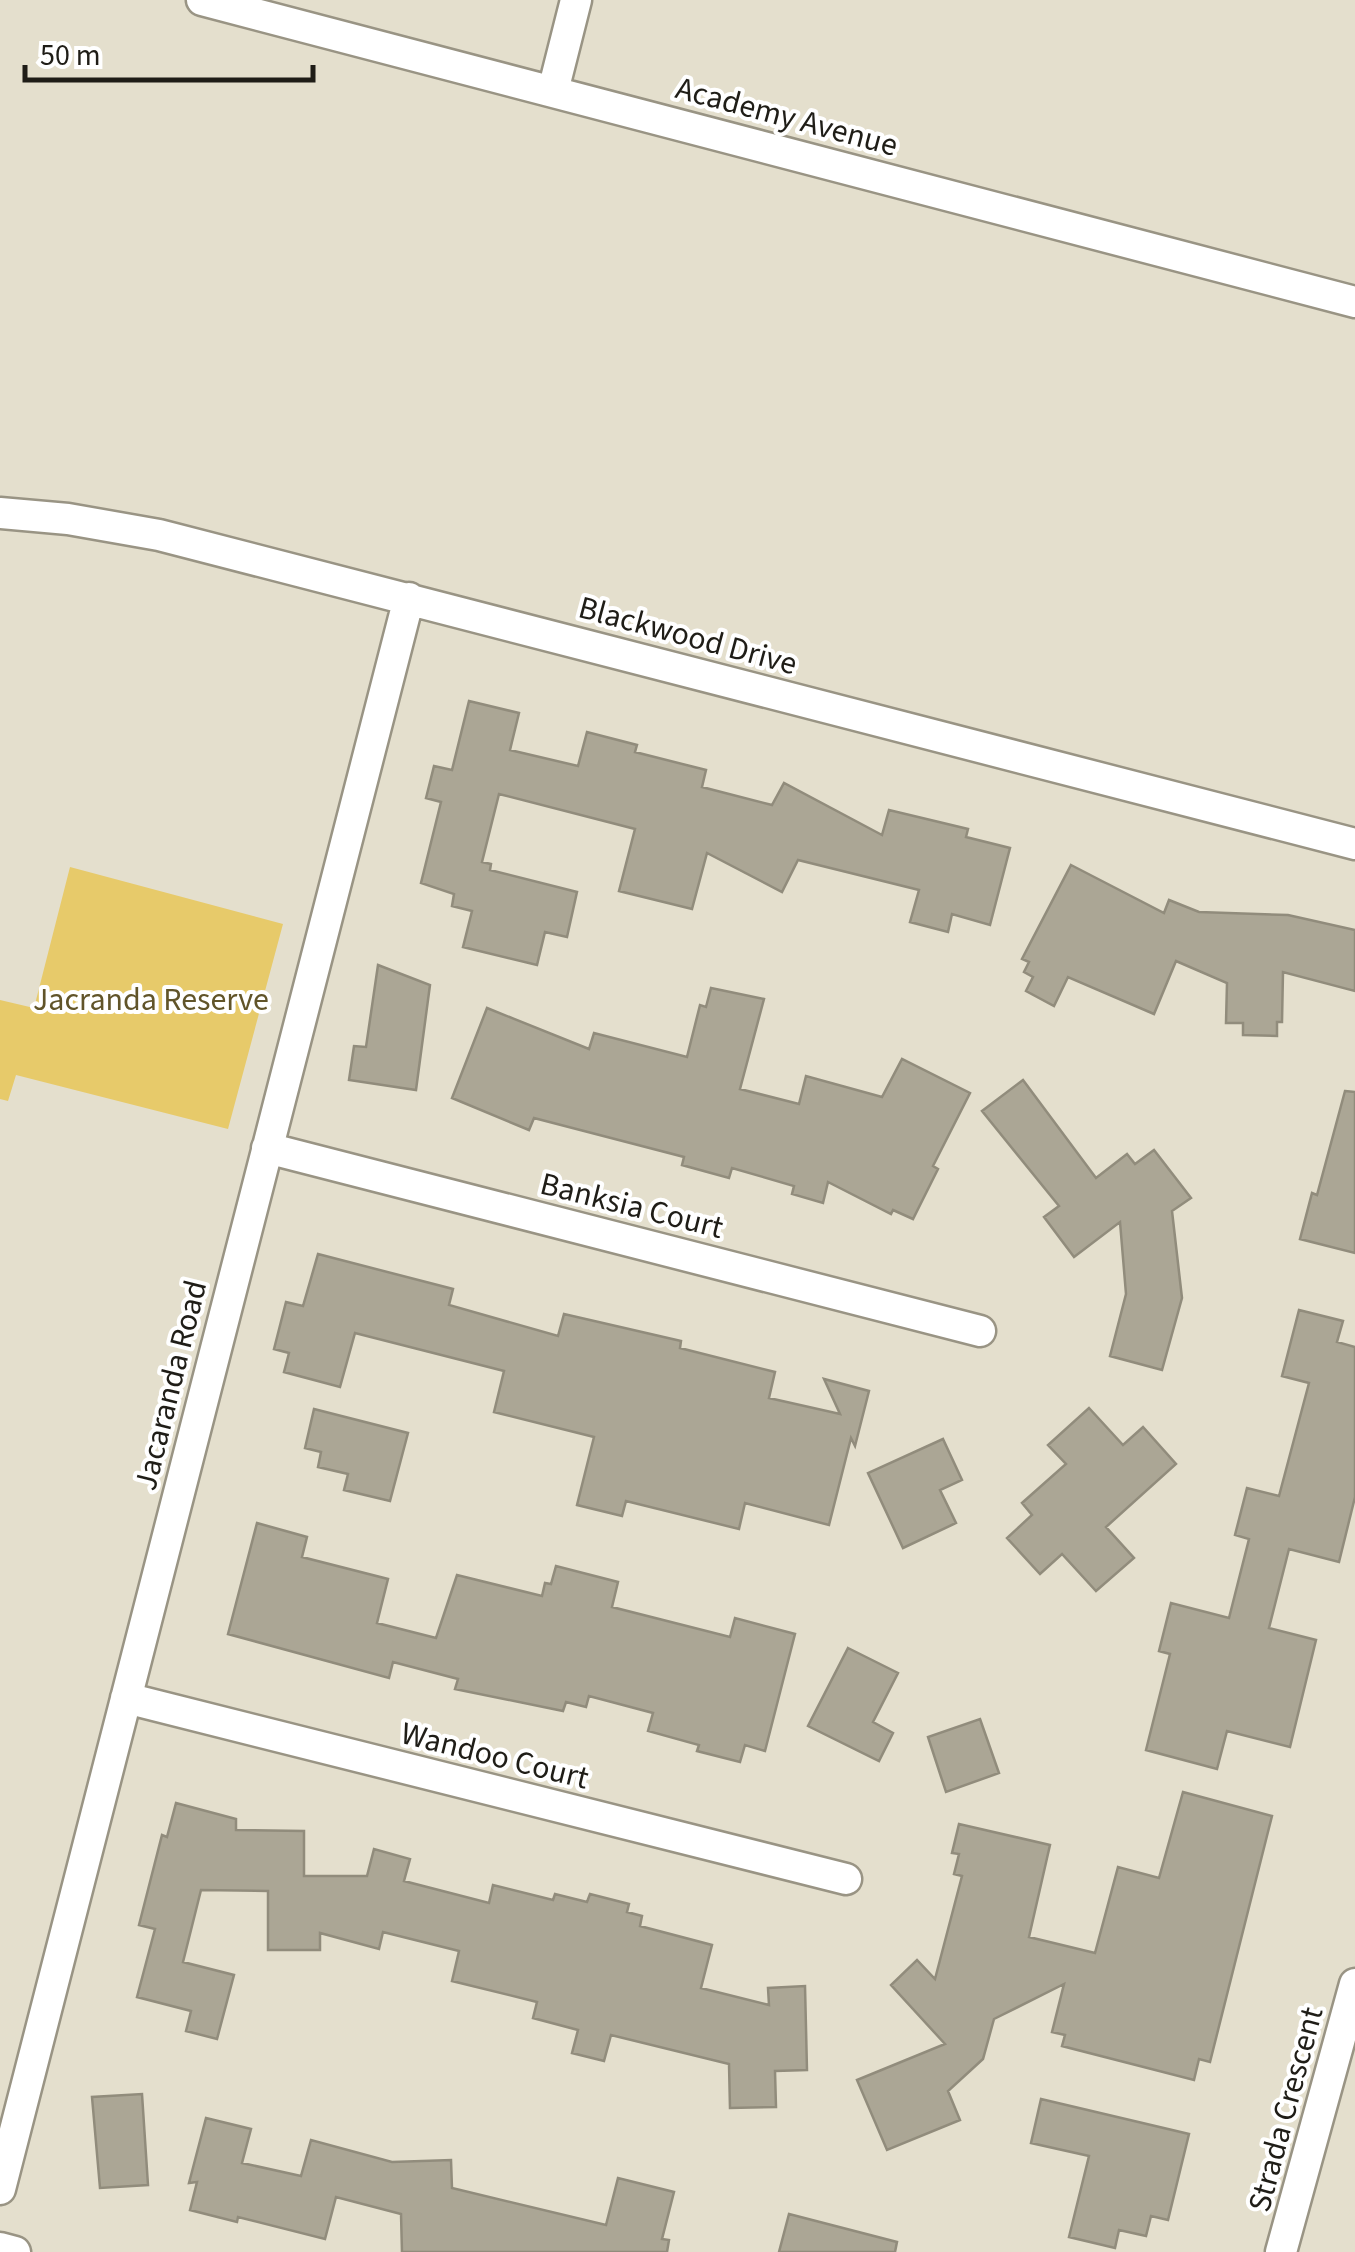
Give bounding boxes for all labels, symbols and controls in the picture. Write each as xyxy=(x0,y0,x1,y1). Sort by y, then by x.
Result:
scale bar xyxy=(25,20,312,82)
text: 50 m xyxy=(40,34,101,77)
street label: Academy Avenue xyxy=(671,65,903,169)
street label: Blackwood Drive xyxy=(573,585,802,687)
park label: Jacranda Reserve xyxy=(33,977,269,1023)
street label: Banksia Court xyxy=(535,1161,728,1251)
street label: Jacaranda Road xyxy=(123,1275,219,1495)
street label: Wandoo Court xyxy=(396,1710,594,1802)
street label: Strada Crescent xyxy=(1237,2002,1335,2217)

